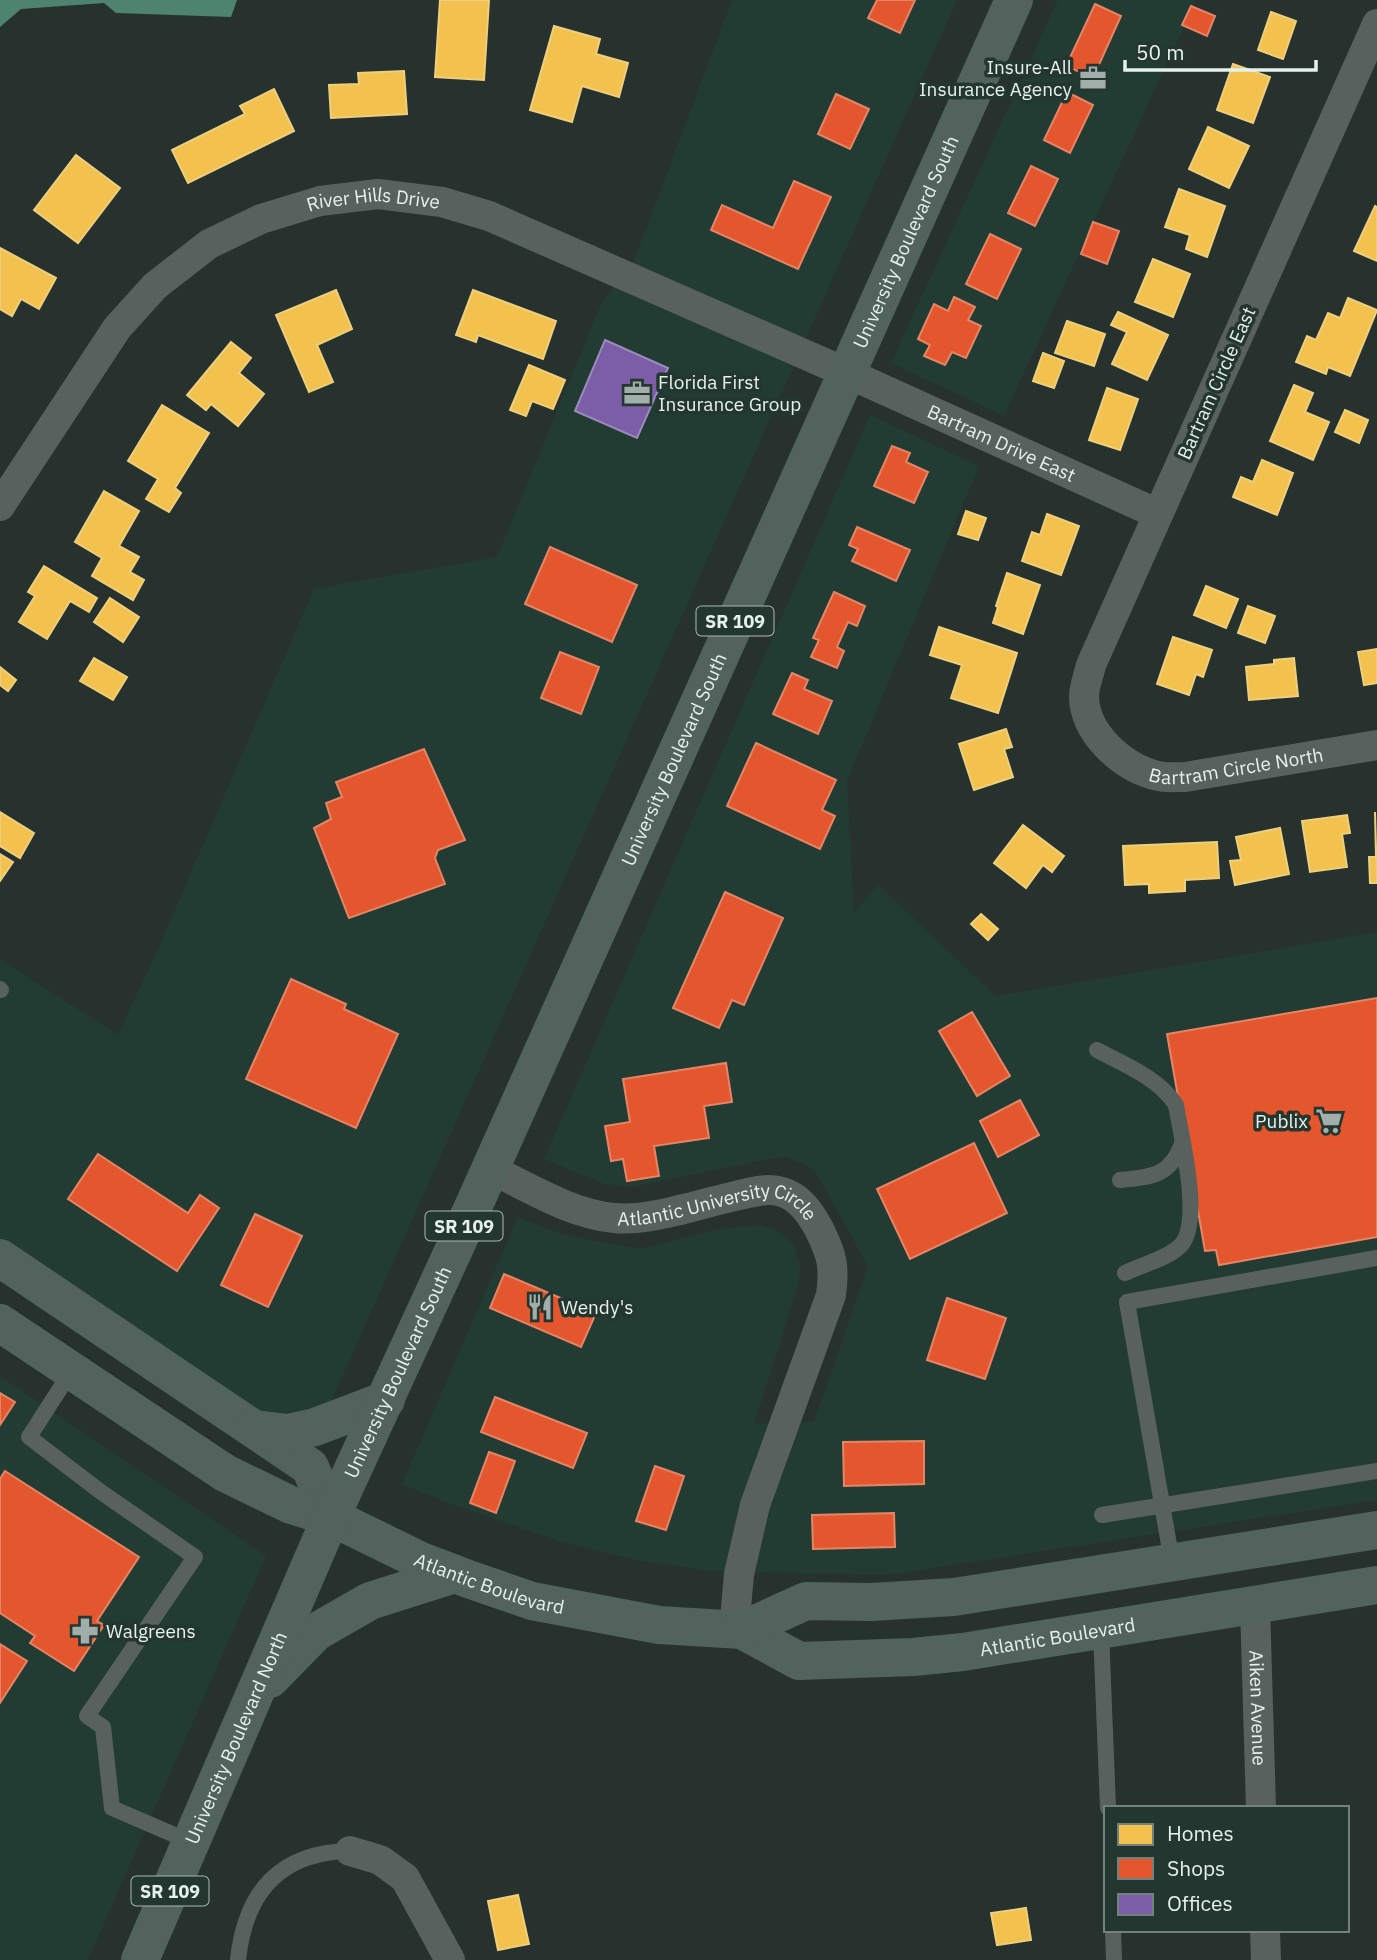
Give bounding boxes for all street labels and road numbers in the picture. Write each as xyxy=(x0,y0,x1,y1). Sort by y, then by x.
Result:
street label: University Boulevard South xyxy=(847,132,964,352)
street label: River Hills Drive xyxy=(303,182,441,216)
street label: Bartram Circle East xyxy=(1172,303,1260,463)
street label: Bartram Drive East xyxy=(924,399,1079,487)
road number: SR 109 xyxy=(696,606,774,636)
street label: University Boulevard South xyxy=(616,649,732,870)
street label: Bartram Circle North xyxy=(1146,742,1325,789)
street label: Atlantic University Circle xyxy=(608,1207,818,1237)
road number: SR 109 xyxy=(426,1212,503,1240)
street label: University Boulevard South xyxy=(339,1262,457,1482)
street label: Atlantic Boulevard xyxy=(410,1548,566,1619)
street label: Atlantic Boulevard xyxy=(978,1612,1137,1661)
street label: University Boulevard North xyxy=(179,1628,292,1848)
street label: Aiken Avenue xyxy=(1244,1650,1272,1766)
road number: SR 109 xyxy=(132,1877,208,1906)

